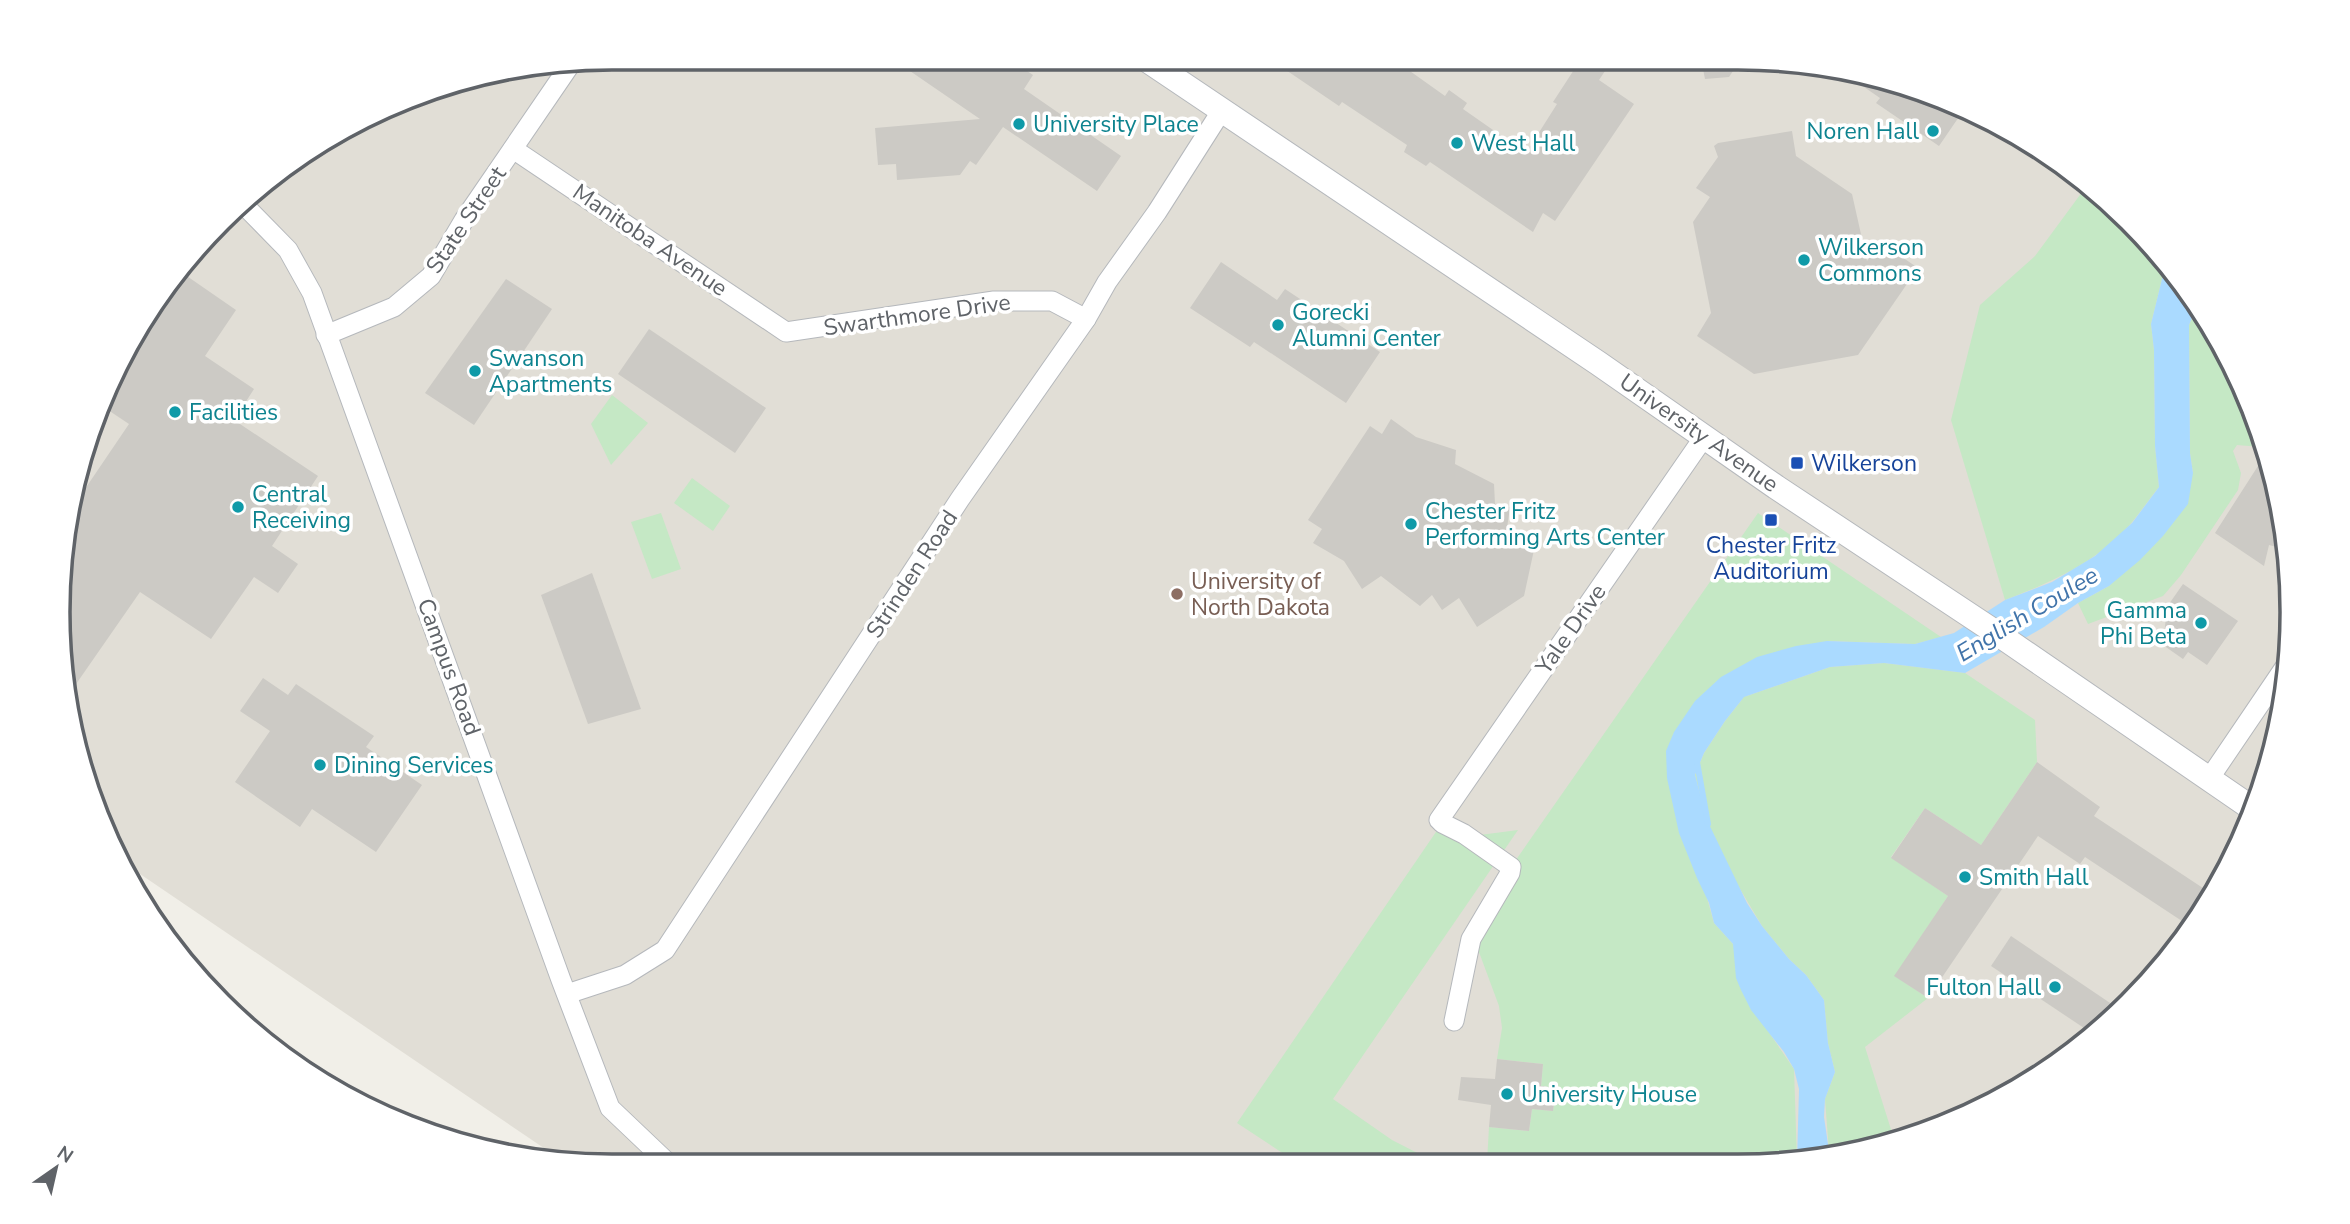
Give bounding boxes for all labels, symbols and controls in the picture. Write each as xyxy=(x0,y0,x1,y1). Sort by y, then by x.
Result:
place label: University Place xyxy=(1033,109,1199,140)
marker: University Place xyxy=(1011,116,1027,132)
place label: Noren Hall xyxy=(1807,116,1919,147)
marker: Noren Hall xyxy=(1925,123,1941,139)
place label: West Hall xyxy=(1471,128,1576,159)
marker: West Hall xyxy=(1449,135,1465,151)
street label: State Street xyxy=(419,159,514,280)
street label: Manitoba Avenue xyxy=(566,177,734,303)
place label: Wilkerson Commons xyxy=(1818,232,1924,289)
marker: Wilkerson Commons xyxy=(1796,252,1812,268)
street label: Swarthmore Drive xyxy=(822,287,1012,343)
place label: Gorecki Alumni Center xyxy=(1292,297,1442,354)
marker: Gorecki Alumni Center xyxy=(1270,317,1286,333)
place label: Swanson Apartments xyxy=(489,343,612,400)
marker: Swanson Apartments xyxy=(467,363,483,379)
street label: University Avenue xyxy=(1613,366,1785,500)
place label: Facilities xyxy=(189,397,278,428)
marker: Facilities xyxy=(167,404,183,420)
place label: Wilkerson xyxy=(1811,448,1917,479)
marker: Wilkerson xyxy=(1789,455,1805,471)
place label: Central Receiving xyxy=(252,479,351,536)
place label: Chester Fritz Performing Arts Center xyxy=(1425,496,1666,553)
marker: Central Receiving xyxy=(230,499,246,515)
street label: Strinden Road xyxy=(859,504,965,644)
marker: Chester Fritz Auditorium xyxy=(1763,512,1779,528)
marker: Chester Fritz Performing Arts Center xyxy=(1403,516,1419,532)
place label: Chester Fritz Auditorium xyxy=(1706,530,1836,587)
water label: English Coulee xyxy=(1950,559,2104,669)
place label: University of North Dakota xyxy=(1191,566,1330,623)
street label: Yale Drive xyxy=(1528,578,1613,681)
marker: University of North Dakota xyxy=(1169,586,1185,602)
street label: Campus Road xyxy=(410,594,488,740)
place label: Gamma Phi Beta xyxy=(2100,595,2187,652)
marker: Gamma Phi Beta xyxy=(2193,615,2209,631)
place label: Dining Services xyxy=(334,750,493,781)
marker: Dining Services xyxy=(312,757,328,773)
place label: Smith Hall xyxy=(1979,862,2089,893)
marker: Smith Hall xyxy=(1957,869,1973,885)
place label: Fulton Hall xyxy=(1926,972,2041,1003)
marker: Fulton Hall xyxy=(2047,979,2063,995)
place label: University House xyxy=(1521,1079,1697,1110)
marker: University House xyxy=(1499,1086,1515,1102)
north arrow xyxy=(21,1133,91,1203)
text: N xyxy=(52,1140,78,1169)

